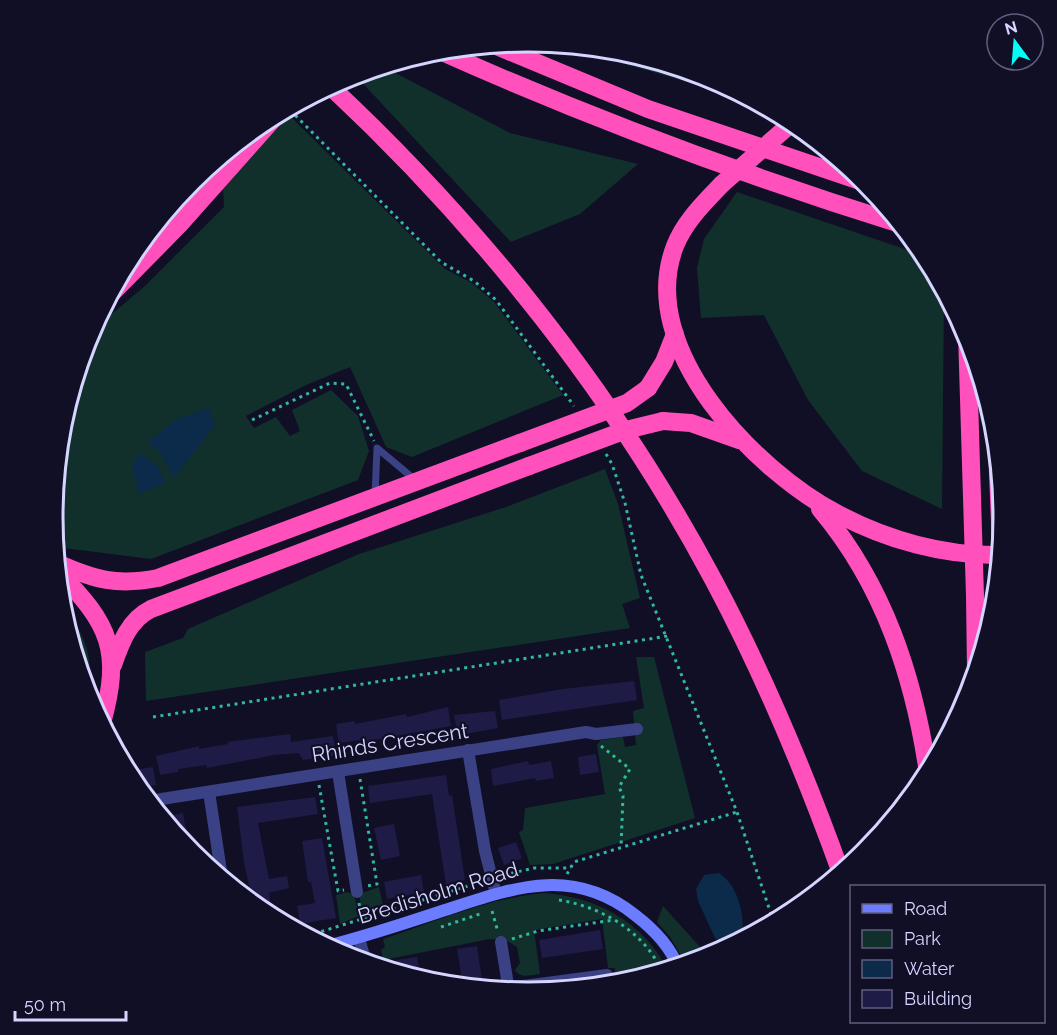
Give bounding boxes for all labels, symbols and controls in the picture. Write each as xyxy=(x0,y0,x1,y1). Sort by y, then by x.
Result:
north arrow xyxy=(985,12,1045,72)
text: N xyxy=(1003,17,1019,39)
street label: Rhinds Crescent xyxy=(310,718,470,767)
street label: Bredisholm Road xyxy=(355,856,521,929)
legend xyxy=(850,885,1045,1023)
text: Road xyxy=(904,898,947,919)
text: Park xyxy=(904,928,941,949)
text: Water xyxy=(904,958,955,979)
scale bar xyxy=(15,984,126,1022)
text: Building xyxy=(904,988,972,1009)
text: 50 m xyxy=(24,994,66,1015)

